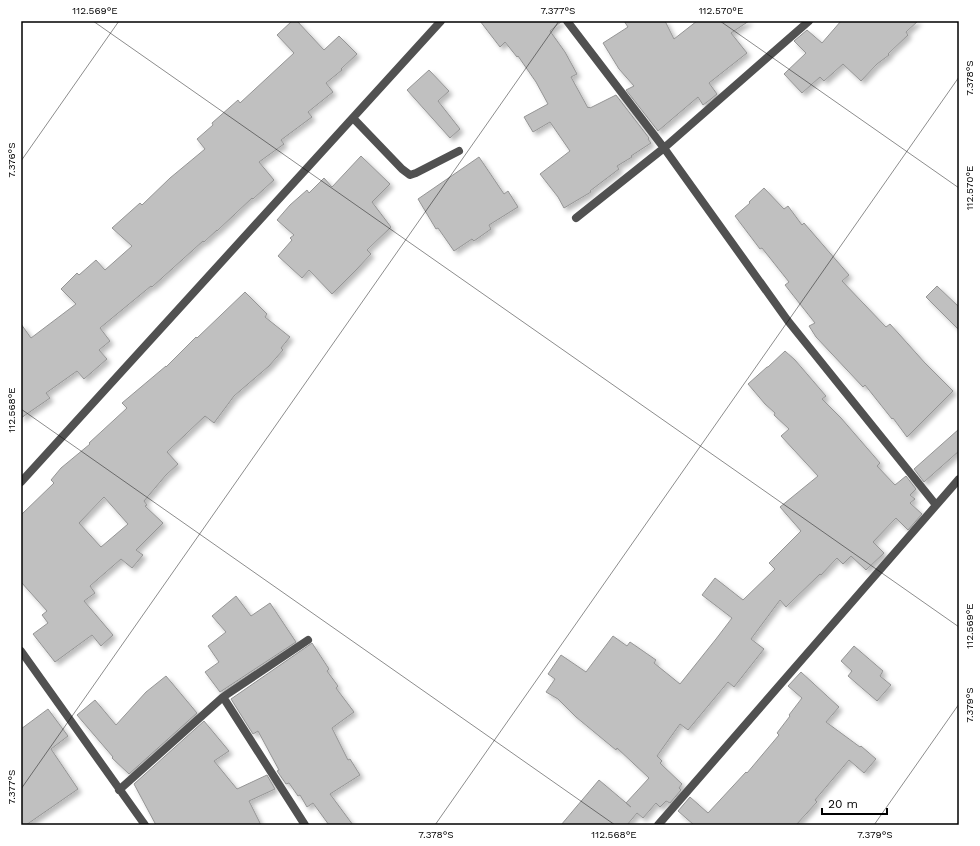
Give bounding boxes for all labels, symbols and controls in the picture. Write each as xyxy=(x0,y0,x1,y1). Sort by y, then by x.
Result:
text: 112.569°E xyxy=(72,5,118,16)
text: 7.377°S xyxy=(541,5,575,16)
text: 112.570°E xyxy=(699,5,743,16)
text: 7.378°S xyxy=(964,60,975,96)
text: 7.376°S xyxy=(6,142,17,178)
text: 112.570°E xyxy=(964,166,975,210)
text: 112.568°E xyxy=(6,387,17,433)
text: 112.569°E xyxy=(964,603,975,649)
text: 7.379°S xyxy=(964,687,975,723)
text: 7.377°S xyxy=(6,770,17,804)
scale bar xyxy=(822,790,887,816)
text: 20 m xyxy=(828,797,858,811)
text: 7.378°S xyxy=(418,829,454,840)
text: 112.568°E xyxy=(591,829,637,840)
text: 7.379°S xyxy=(857,829,893,840)

